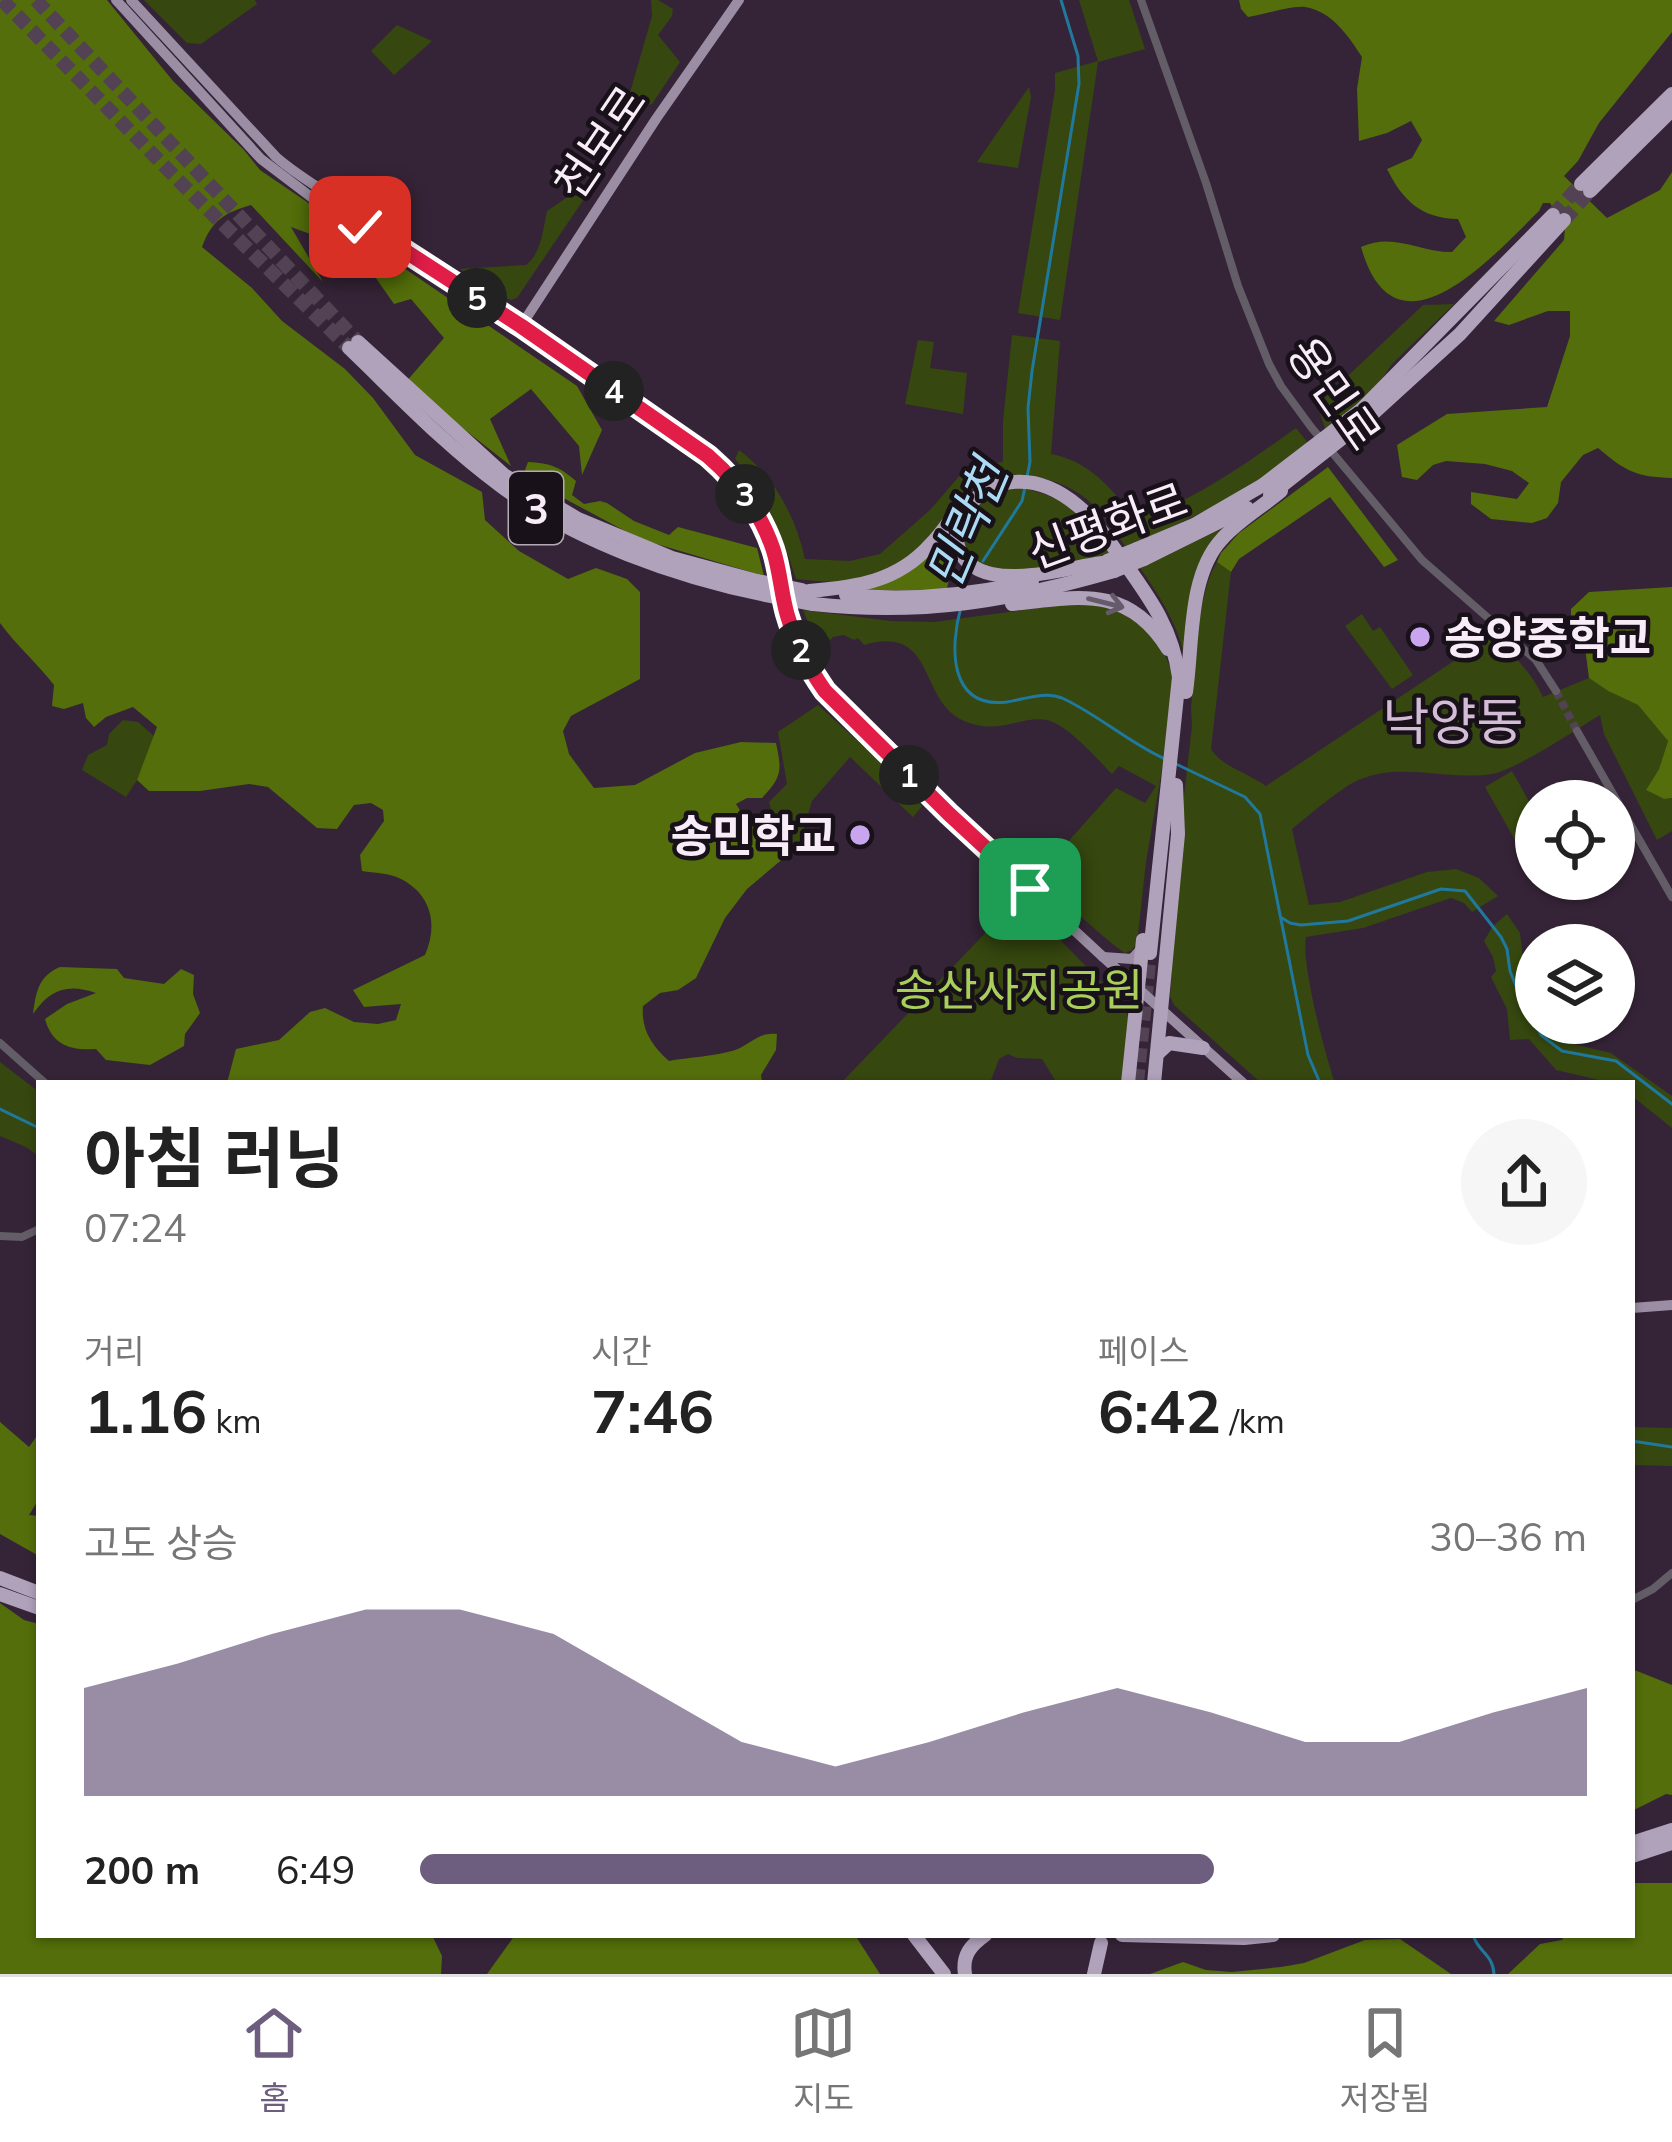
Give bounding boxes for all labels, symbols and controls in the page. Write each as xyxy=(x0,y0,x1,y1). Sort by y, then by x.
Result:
street label: 천보로 xyxy=(541,75,657,209)
pin xyxy=(309,176,411,278)
icon: check xyxy=(327,194,393,260)
pin: 5 xyxy=(447,268,507,328)
text: 5 xyxy=(467,277,487,318)
street label: 용민로 xyxy=(1276,326,1394,460)
pin: 4 xyxy=(584,361,644,421)
text: 4 xyxy=(604,370,624,411)
water label: 민락천 xyxy=(913,447,1021,597)
pin: 3 xyxy=(715,464,775,524)
street label: 신평화로 xyxy=(1020,470,1194,580)
road number: 3 xyxy=(509,472,563,544)
text: 3 xyxy=(735,473,755,514)
one-way arrow xyxy=(1086,593,1124,615)
place label: 송양중학교 xyxy=(1444,609,1651,665)
pin: 2 xyxy=(771,620,831,680)
marker: 송양중학교 xyxy=(1407,624,1433,650)
text: 2 xyxy=(791,629,811,670)
district label: 낙양동 xyxy=(1383,689,1523,753)
pin: 1 xyxy=(879,745,939,805)
text: 1 xyxy=(899,754,919,795)
map controls xyxy=(1515,780,1635,1044)
button: locate xyxy=(1515,780,1635,900)
place label: 송민학교 xyxy=(670,807,836,863)
marker: 송민학교 xyxy=(847,822,873,848)
pin xyxy=(979,838,1081,940)
icon: arrive xyxy=(997,856,1063,922)
button: layers xyxy=(1515,924,1635,1044)
park label: 송산사지공원 xyxy=(895,961,1143,1017)
text: 아침 러닝 xyxy=(84,1116,345,1199)
button: share xyxy=(1461,1119,1587,1245)
text: 07:24 xyxy=(84,1203,187,1252)
text: 거리 xyxy=(84,1330,145,1371)
text: 시간 xyxy=(591,1330,652,1371)
text: 페이스 xyxy=(1098,1330,1189,1371)
text: 1.16 xyxy=(84,1373,207,1448)
text: 7:46 xyxy=(591,1373,714,1448)
text: 6:42 xyxy=(1098,1373,1221,1448)
text: km xyxy=(207,1400,261,1441)
text: /km xyxy=(1221,1400,1285,1441)
text: 30–36 m xyxy=(1429,1512,1587,1561)
text: 고도 상승 xyxy=(84,1518,238,1567)
text: 200 m xyxy=(84,1845,200,1894)
text: 6:49 xyxy=(276,1845,355,1894)
tab: 홈 xyxy=(241,2000,307,2120)
tab: 지도 xyxy=(790,2000,856,2120)
tab: 저장됨 xyxy=(1339,2000,1431,2120)

